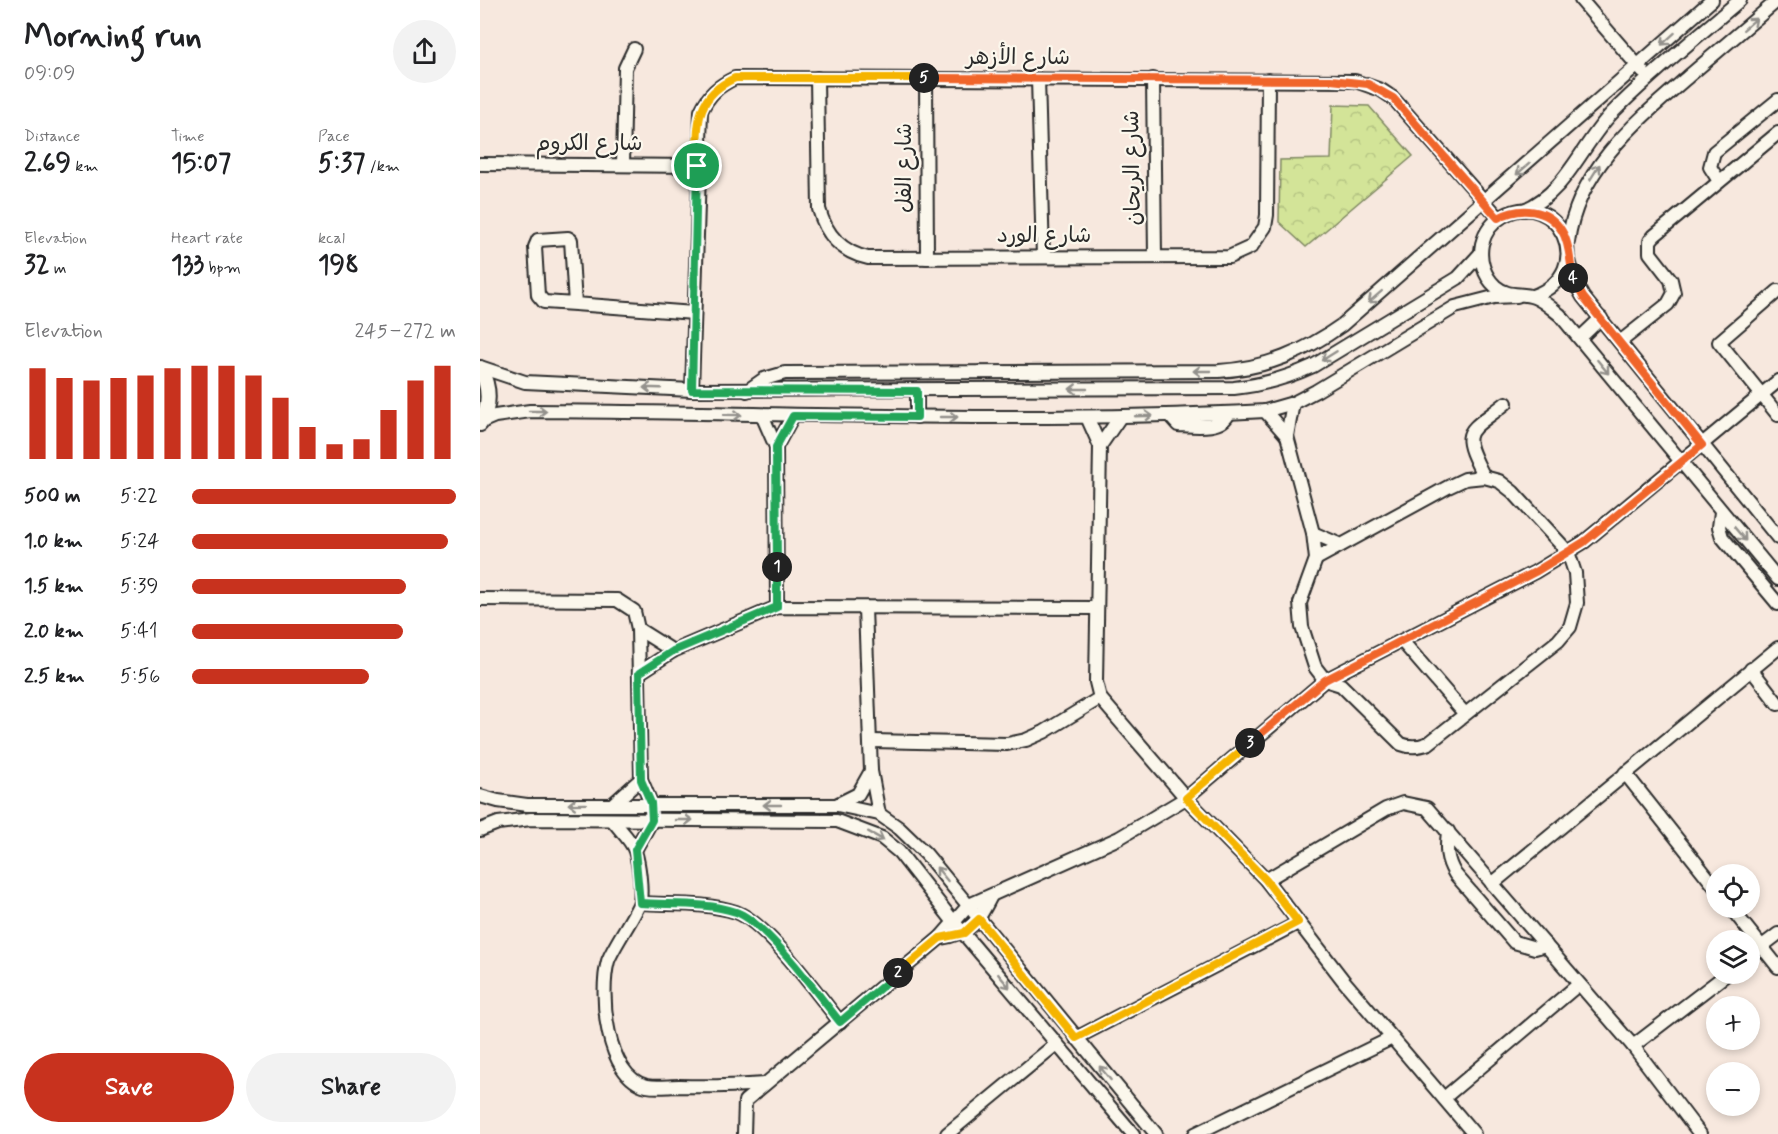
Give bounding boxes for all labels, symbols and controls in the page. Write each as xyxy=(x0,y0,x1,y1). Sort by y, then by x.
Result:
text: Morning run xyxy=(24,15,202,59)
one-way arrow xyxy=(1742,17,1757,31)
button: share xyxy=(393,20,456,83)
one-way arrow xyxy=(1661,32,1676,46)
street label: شارع الأزهر xyxy=(964,41,1070,72)
text: 09:09 xyxy=(24,60,76,87)
pin: 5 xyxy=(909,63,939,93)
text: 5 xyxy=(919,67,929,88)
street label: شارع الريحان xyxy=(1118,110,1148,226)
street label: شارع الفل xyxy=(891,123,919,213)
text: Distance xyxy=(24,126,80,147)
text: Time xyxy=(171,126,205,147)
text: Pace xyxy=(318,126,350,147)
street label: شارع الكروم xyxy=(535,130,643,160)
pin xyxy=(671,140,722,191)
text: 2.69 xyxy=(24,147,71,181)
text: 15:07 xyxy=(171,147,231,181)
text: 5:37 xyxy=(318,147,365,181)
icon: arrive xyxy=(680,149,713,182)
text: km xyxy=(71,156,99,177)
text: /km xyxy=(365,156,400,177)
one-way arrow xyxy=(1515,162,1530,176)
one-way arrow xyxy=(1588,164,1601,181)
street label: شارع الورد xyxy=(997,222,1091,250)
text: Elevation xyxy=(24,228,87,249)
text: Heart rate xyxy=(171,228,243,249)
text: kcal xyxy=(318,228,345,249)
text: 32 xyxy=(24,249,49,283)
text: 133 xyxy=(171,249,204,283)
text: 198 xyxy=(318,249,359,283)
text: m xyxy=(49,258,67,279)
text: bpm xyxy=(204,258,241,279)
pin: 4 xyxy=(1558,263,1588,293)
text: 4 xyxy=(1568,267,1578,288)
one-way arrow xyxy=(1367,290,1383,303)
text: Elevation xyxy=(24,318,103,345)
text: 245–272 m xyxy=(354,318,456,345)
one-way arrow xyxy=(1321,351,1338,363)
one-way arrow xyxy=(1597,358,1610,374)
one-way arrow xyxy=(1192,365,1212,377)
one-way arrow xyxy=(642,383,662,394)
one-way arrow xyxy=(1068,383,1088,395)
one-way arrow xyxy=(527,405,547,417)
one-way arrow xyxy=(722,409,742,421)
one-way arrow xyxy=(1133,410,1153,422)
one-way arrow xyxy=(938,411,958,423)
text: 500 m xyxy=(24,483,81,510)
text: 5:22 xyxy=(120,483,158,510)
one-way arrow xyxy=(1733,526,1747,541)
text: 1.0 km xyxy=(24,528,83,555)
text: 5:24 xyxy=(120,528,159,555)
pin: 1 xyxy=(762,552,792,582)
text: 1 xyxy=(773,556,781,577)
text: 1.5 km xyxy=(24,573,84,600)
text: 5:39 xyxy=(120,573,158,600)
text: 2.0 km xyxy=(24,618,84,645)
text: 5:41 xyxy=(120,618,158,645)
text: 2.5 km xyxy=(24,663,85,690)
text: 5:56 xyxy=(120,663,160,690)
pin: 3 xyxy=(1235,728,1265,758)
text: 3 xyxy=(1246,732,1254,753)
one-way arrow xyxy=(568,798,588,810)
one-way arrow xyxy=(763,799,783,811)
one-way arrow xyxy=(673,814,693,826)
one-way arrow xyxy=(867,830,884,842)
map controls xyxy=(1706,864,1760,1116)
button: locate xyxy=(1706,864,1760,918)
one-way arrow xyxy=(935,866,948,882)
button: layers xyxy=(1706,930,1760,984)
pin: 2 xyxy=(883,958,913,988)
text: 2 xyxy=(894,962,902,983)
one-way arrow xyxy=(997,973,1010,989)
button: + xyxy=(1706,996,1760,1050)
button: Save xyxy=(24,1053,234,1122)
button: Share xyxy=(246,1053,456,1122)
button: − xyxy=(1706,1062,1760,1116)
one-way arrow xyxy=(1098,1066,1111,1082)

